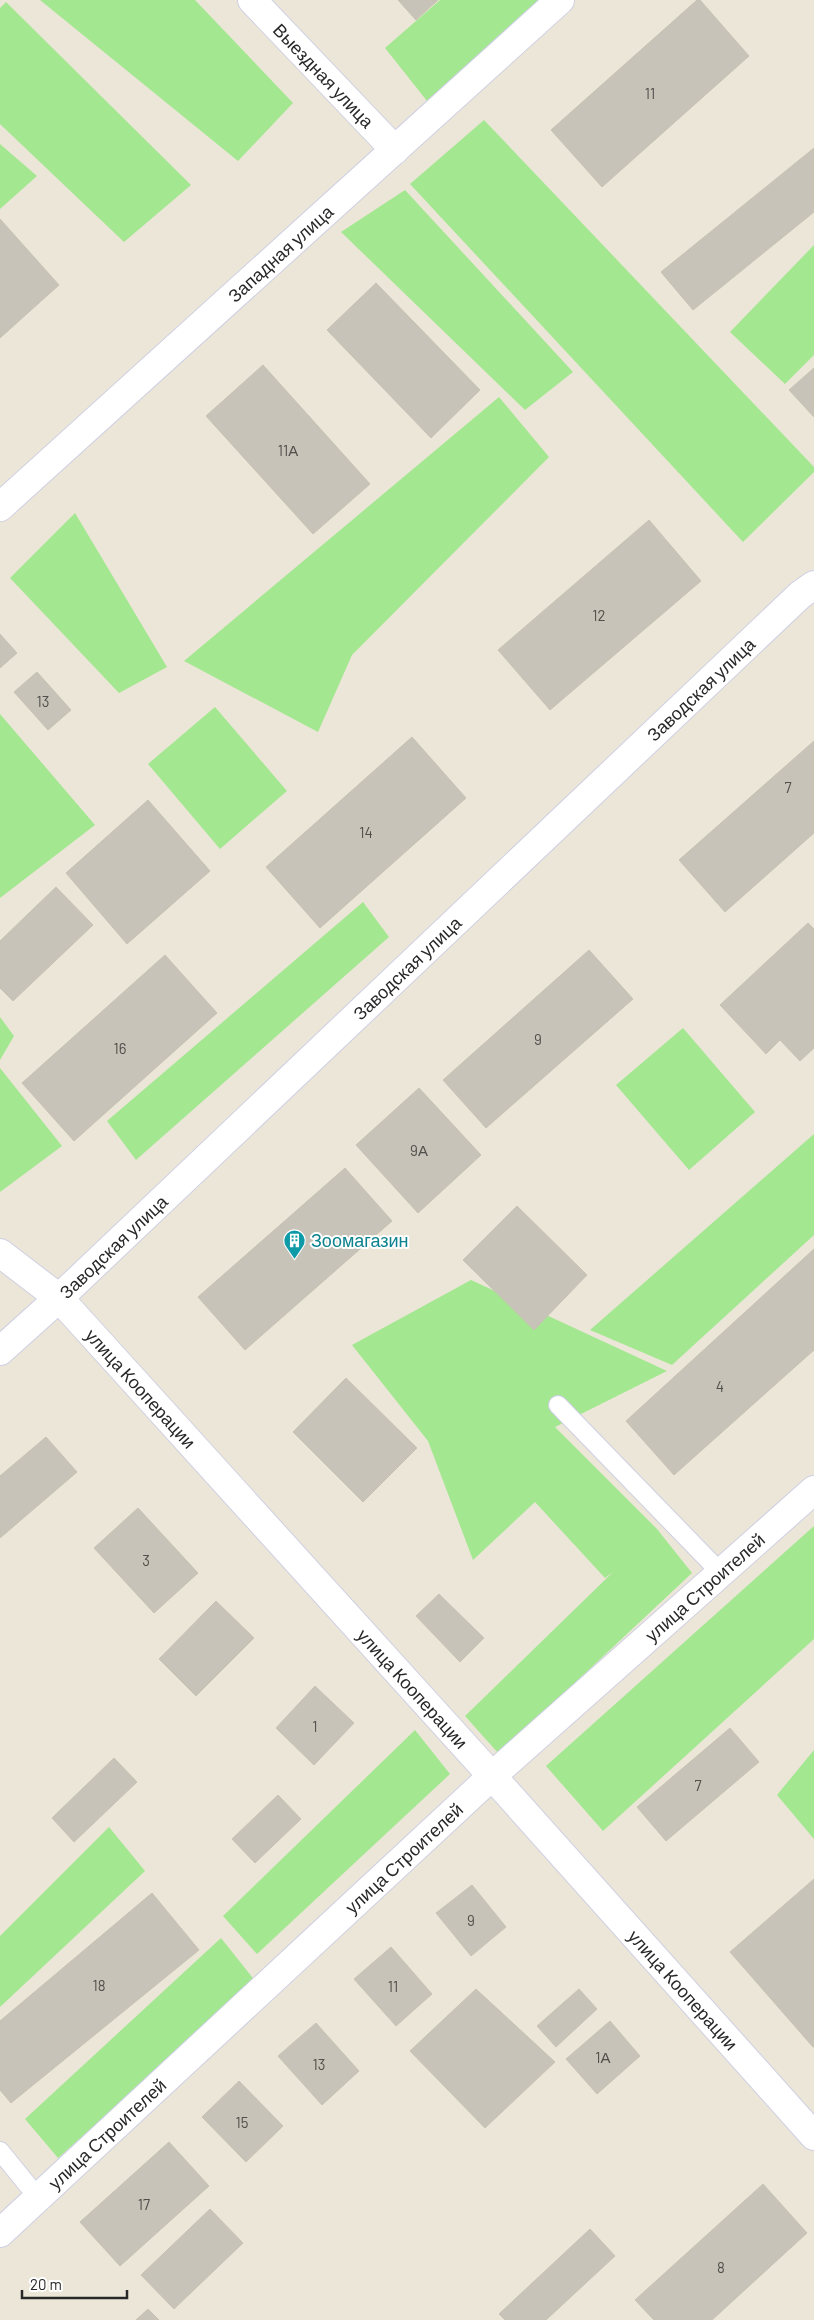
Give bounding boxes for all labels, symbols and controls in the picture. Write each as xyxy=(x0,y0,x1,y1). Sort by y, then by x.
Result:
street label: Выездная улица xyxy=(269,19,379,133)
house number: 11 xyxy=(645,84,655,102)
street label: Западная улица xyxy=(223,200,338,306)
house number: 11А xyxy=(278,441,298,459)
house number: 12 xyxy=(592,606,606,624)
street label: Заводская улица xyxy=(642,632,760,745)
house number: 13 xyxy=(37,692,49,710)
house number: 7 xyxy=(784,778,792,796)
house number: 14 xyxy=(359,823,373,841)
street label: Заводская улица xyxy=(348,911,466,1024)
house number: 9 xyxy=(534,1030,542,1048)
house number: 16 xyxy=(114,1039,126,1057)
house number: 9А xyxy=(410,1141,428,1159)
street label: Заводская улица xyxy=(55,1190,172,1303)
building icon: Зоомагазин xyxy=(283,1228,307,1259)
place label: Зоомагазин xyxy=(311,1229,409,1251)
street label: улица Кооперации xyxy=(81,1324,201,1453)
house number: 4 xyxy=(716,1377,724,1395)
street label: улица Строителей xyxy=(640,1528,769,1646)
house number: 3 xyxy=(142,1551,150,1569)
street label: улица Кооперации xyxy=(353,1624,472,1753)
house number: 1 xyxy=(312,1717,318,1735)
house number: 7 xyxy=(694,1776,702,1794)
street label: улица Строителей xyxy=(340,1798,467,1918)
house number: 9 xyxy=(467,1911,475,1929)
street label: улица Кооперации xyxy=(624,1925,743,2054)
house number: 18 xyxy=(92,1976,106,1994)
house number: 11 xyxy=(388,1977,398,1995)
house number: 1А xyxy=(595,2048,611,2066)
house number: 13 xyxy=(313,2055,325,2073)
street label: улица Строителей xyxy=(44,2074,170,2194)
house number: 15 xyxy=(236,2113,248,2131)
house number: 17 xyxy=(138,2195,150,2213)
house number: 8 xyxy=(717,2258,725,2276)
scale bar xyxy=(22,2268,128,2300)
text: 20 m xyxy=(30,2275,62,2293)

